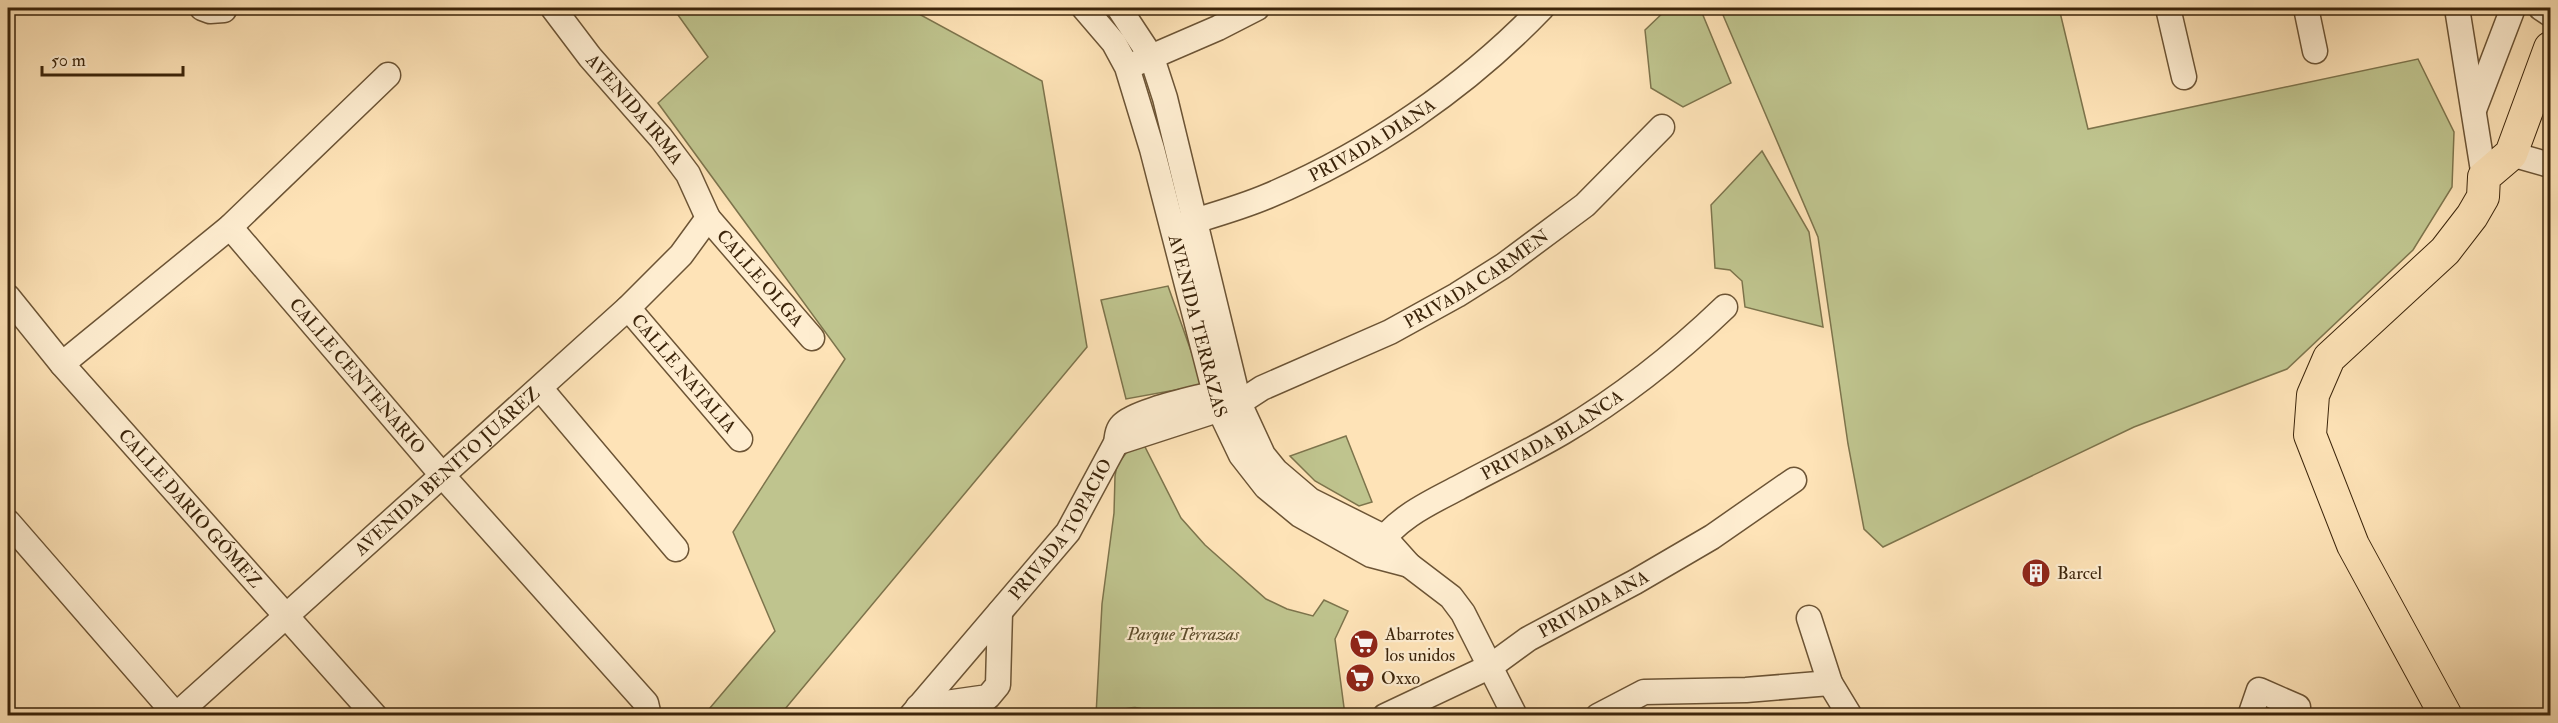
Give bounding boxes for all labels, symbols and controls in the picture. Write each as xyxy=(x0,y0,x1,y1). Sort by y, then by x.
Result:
scale bar xyxy=(42,39,183,77)
street label: AVENIDA IRMA xyxy=(580,48,688,169)
text: 50 m xyxy=(51,49,86,72)
street label: PRIVADA DIANA xyxy=(1305,93,1440,187)
street label: PRIVADA CARMEN xyxy=(1400,224,1554,334)
street label: CALLE OLGA xyxy=(712,225,809,332)
street label: AVENIDA TERRAZAS xyxy=(1163,231,1233,421)
street label: CALLE CENTENARIO xyxy=(284,293,430,459)
street label: CALLE NATALIA xyxy=(626,309,742,438)
street label: AVENIDA BENITO JUÁREZ xyxy=(349,382,544,561)
street label: PRIVADA BLANCA xyxy=(1477,384,1628,485)
street label: CALLE DARIO GÓMEZ xyxy=(113,424,267,593)
street label: PRIVADA TOPACIO xyxy=(1004,454,1117,605)
building icon: Barcel xyxy=(2020,557,2052,589)
place label: Barcel xyxy=(2057,562,2103,585)
street label: PRIVADA ANA xyxy=(1534,565,1653,643)
park label: Parque Terrazas xyxy=(1126,623,1240,646)
place label: Abarrotes los unidos xyxy=(1384,623,1455,667)
supermarket icon: Abarrotes los unidos xyxy=(1348,628,1380,660)
supermarket icon: Oxxo xyxy=(1344,662,1376,694)
place label: Oxxo xyxy=(1381,667,1420,690)

